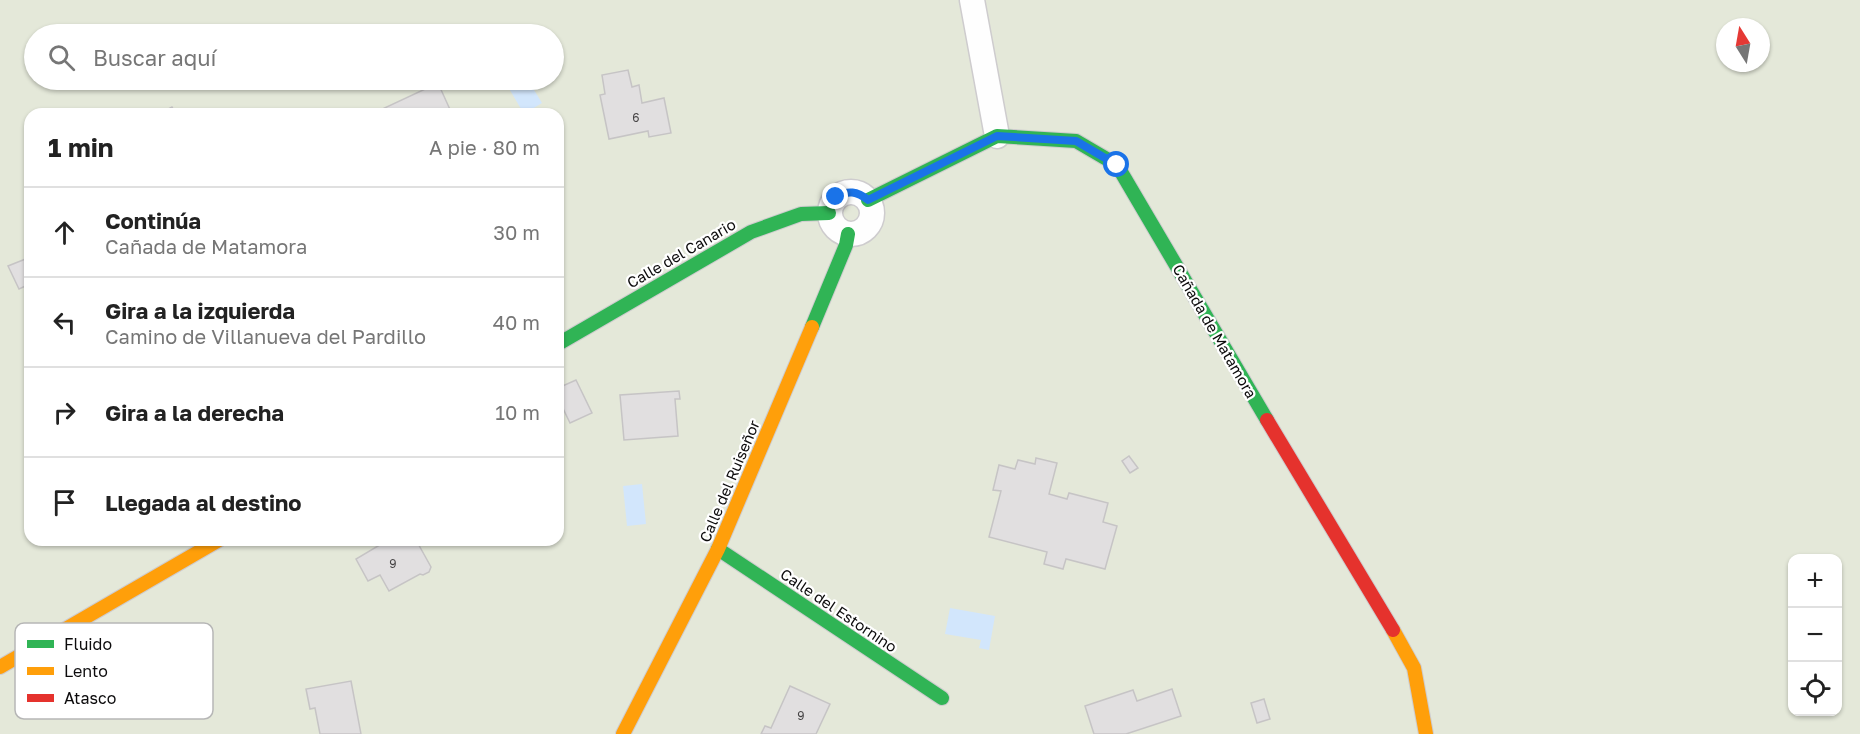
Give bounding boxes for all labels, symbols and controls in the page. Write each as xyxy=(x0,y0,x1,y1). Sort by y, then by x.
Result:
north arrow xyxy=(1716,18,1770,72)
search box xyxy=(24,24,564,90)
icon: search xyxy=(45,41,78,74)
text: Buscar aquí xyxy=(93,44,216,71)
house number: 6 xyxy=(632,110,640,125)
text: 1 min xyxy=(48,132,114,163)
text: A pie · 80 m xyxy=(429,135,540,159)
route start xyxy=(1103,151,1129,177)
route end xyxy=(822,183,848,209)
text: Continúa xyxy=(105,207,201,234)
street label: Calle del Canario xyxy=(624,215,738,291)
icon: ahead xyxy=(48,216,81,249)
text: 30 m xyxy=(493,220,540,244)
text: Cañada de Matamora xyxy=(105,234,307,258)
street label: Cañada de Matamora xyxy=(1169,261,1261,401)
text: Gira a la izquierda xyxy=(105,297,295,324)
icon: left xyxy=(48,306,81,339)
text: 40 m xyxy=(493,310,540,334)
text: Camino de Villanueva del Pardillo xyxy=(105,324,426,348)
icon: right xyxy=(48,396,81,429)
text: Gira a la derecha xyxy=(105,399,284,426)
text: 10 m xyxy=(495,400,540,424)
street label: Calle del Ruiseñor xyxy=(695,417,763,545)
icon: arrive xyxy=(48,486,81,519)
text: Llegada al destino xyxy=(105,489,302,516)
map controls xyxy=(1788,554,1842,716)
button: + xyxy=(1788,554,1842,608)
house number: 9 xyxy=(389,556,397,571)
street label: Calle del Estornino xyxy=(777,564,901,656)
button: − xyxy=(1788,608,1842,662)
legend xyxy=(15,623,213,719)
text: Fluido xyxy=(64,634,112,654)
text: Lento xyxy=(64,661,108,681)
button: locate xyxy=(1788,662,1842,716)
text: Atasco xyxy=(64,688,116,708)
house number: 9 xyxy=(797,708,805,723)

